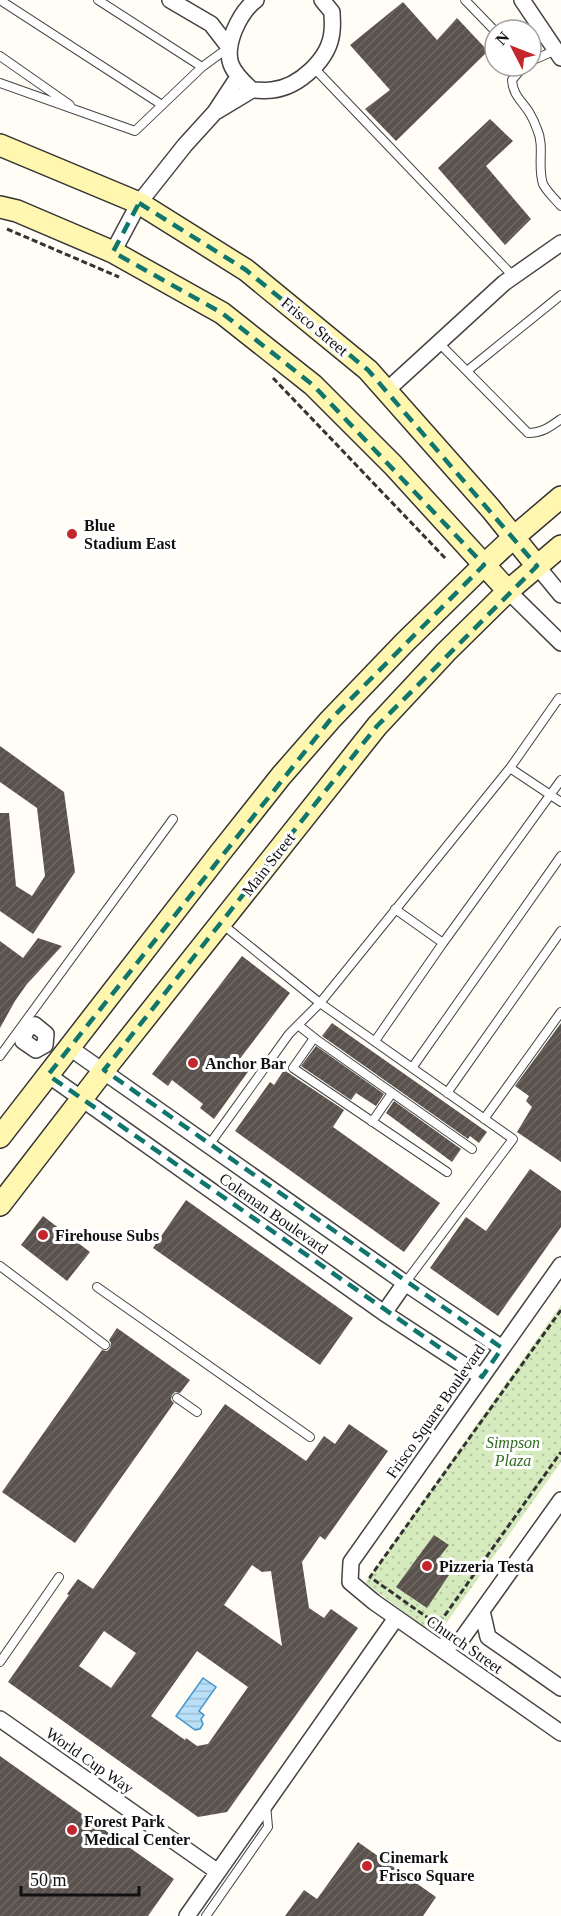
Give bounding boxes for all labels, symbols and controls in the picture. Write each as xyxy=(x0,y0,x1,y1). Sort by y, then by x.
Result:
north arrow xyxy=(483,18,543,78)
text: N xyxy=(492,28,513,48)
street label: Frisco Street xyxy=(278,294,352,359)
place label: Blue Stadium East xyxy=(84,517,177,552)
marker: Blue Stadium East xyxy=(65,527,79,541)
street label: Main Street xyxy=(239,829,299,899)
place label: Anchor Bar xyxy=(205,1055,286,1072)
marker: Anchor Bar xyxy=(186,1056,200,1070)
street label: Coleman Boulevard xyxy=(216,1170,331,1257)
place label: Firehouse Subs xyxy=(55,1227,159,1244)
marker: Firehouse Subs xyxy=(36,1228,50,1242)
street label: Frisco Square Boulevard xyxy=(383,1341,489,1482)
park label: Simpson Plaza xyxy=(486,1434,540,1469)
place label: Pizzeria Testa xyxy=(439,1558,534,1575)
marker: Pizzeria Testa xyxy=(420,1559,434,1573)
street label: Church Street xyxy=(424,1612,506,1677)
street label: World Cup Way xyxy=(42,1724,137,1798)
place label: Forest Park Medical Center xyxy=(84,1813,190,1848)
marker: Forest Park Medical Center xyxy=(65,1823,79,1837)
place label: Cinemark Frisco Square xyxy=(379,1849,474,1885)
scale bar xyxy=(21,1859,140,1897)
marker: Cinemark Frisco Square xyxy=(360,1859,374,1873)
text: 50 m xyxy=(30,1870,67,1890)

